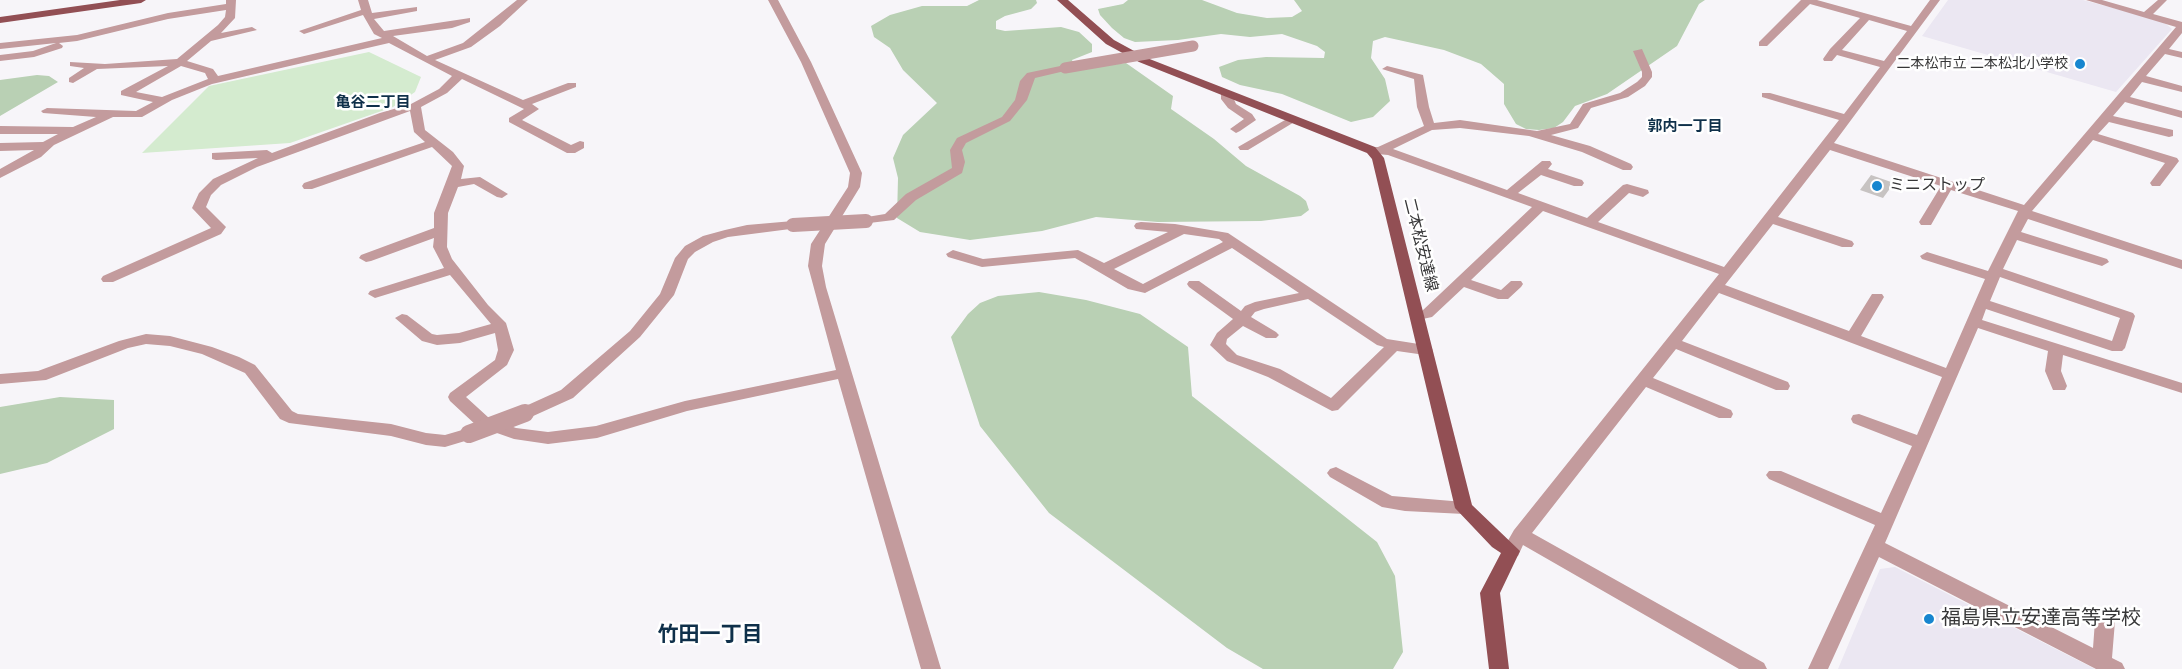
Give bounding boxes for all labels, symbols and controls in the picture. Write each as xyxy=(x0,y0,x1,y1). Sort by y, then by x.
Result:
place label: 二本松市立 二本松北小学校 xyxy=(1897,56,2068,72)
marker: 二本松市立 二本松北小学校 xyxy=(2073,57,2087,71)
district label: 亀谷二丁目 xyxy=(336,94,410,112)
district label: 郭内一丁目 xyxy=(1648,118,1722,136)
place label: ミニストップ xyxy=(1889,176,1985,196)
marker: ミニストップ xyxy=(1870,179,1884,193)
street label: 二本松安達線 xyxy=(1399,196,1441,294)
place label: 福島県立安達高等学校 xyxy=(1941,607,2141,631)
marker: 福島県立安達高等学校 xyxy=(1922,612,1936,626)
district label: 竹田一丁目 xyxy=(658,623,762,649)

